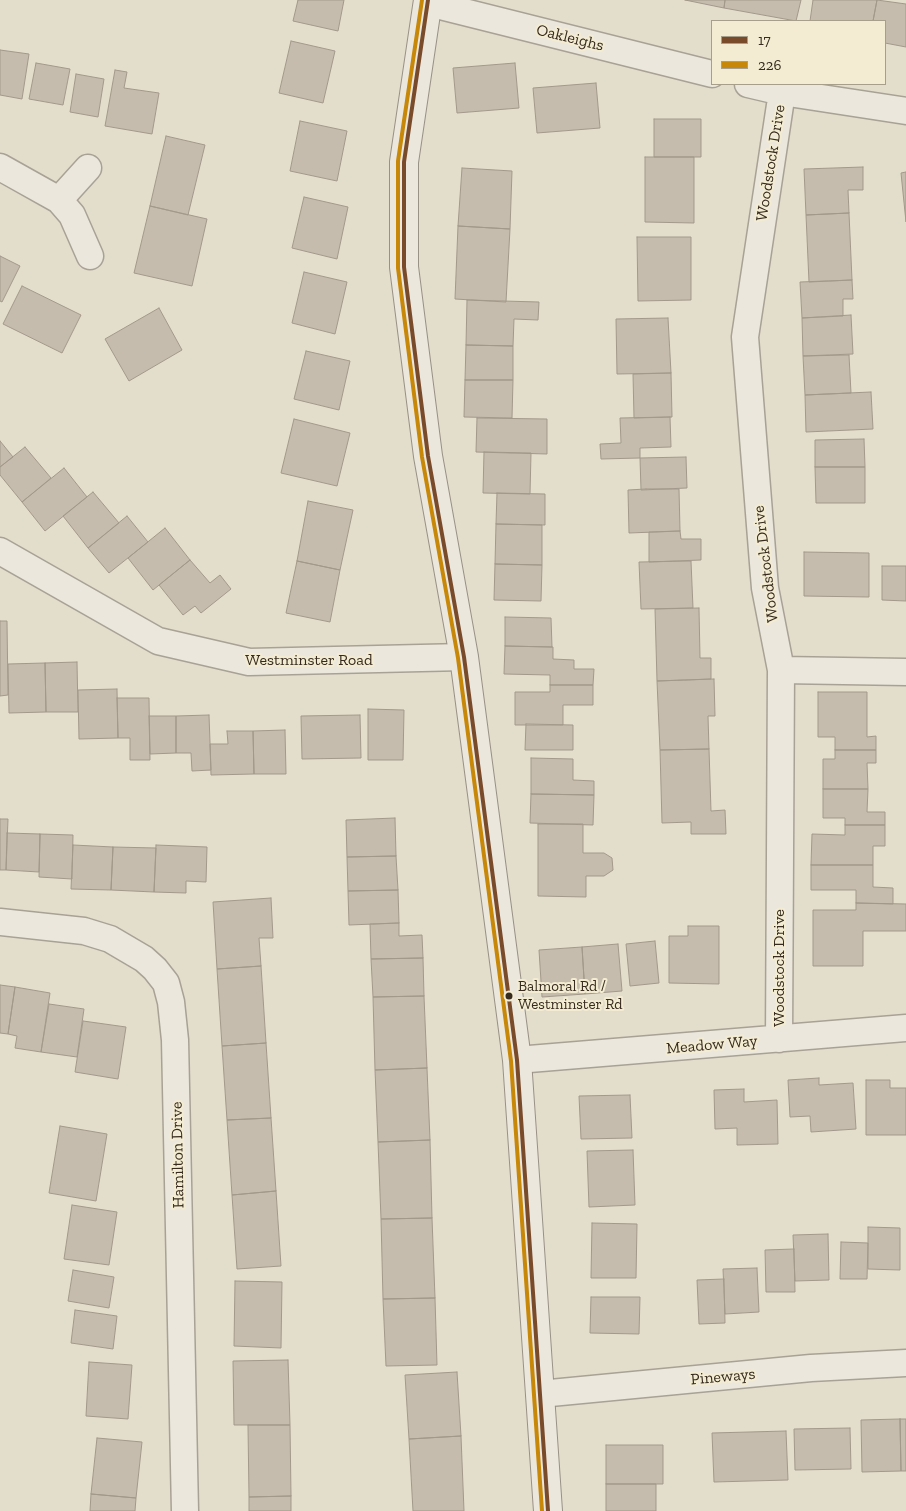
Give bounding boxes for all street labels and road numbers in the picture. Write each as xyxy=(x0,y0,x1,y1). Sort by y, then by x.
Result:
street label: Oakleighs xyxy=(534,20,606,56)
street label: Woodstock Drive xyxy=(752,103,790,223)
street label: Woodstock Drive xyxy=(749,504,783,624)
street label: Westminster Road xyxy=(245,650,373,670)
street label: Woodstock Drive xyxy=(769,909,789,1027)
street label: Meadow Way xyxy=(666,1031,758,1059)
street label: Hamilton Drive xyxy=(167,1101,189,1209)
street label: Pineways xyxy=(690,1365,756,1389)

